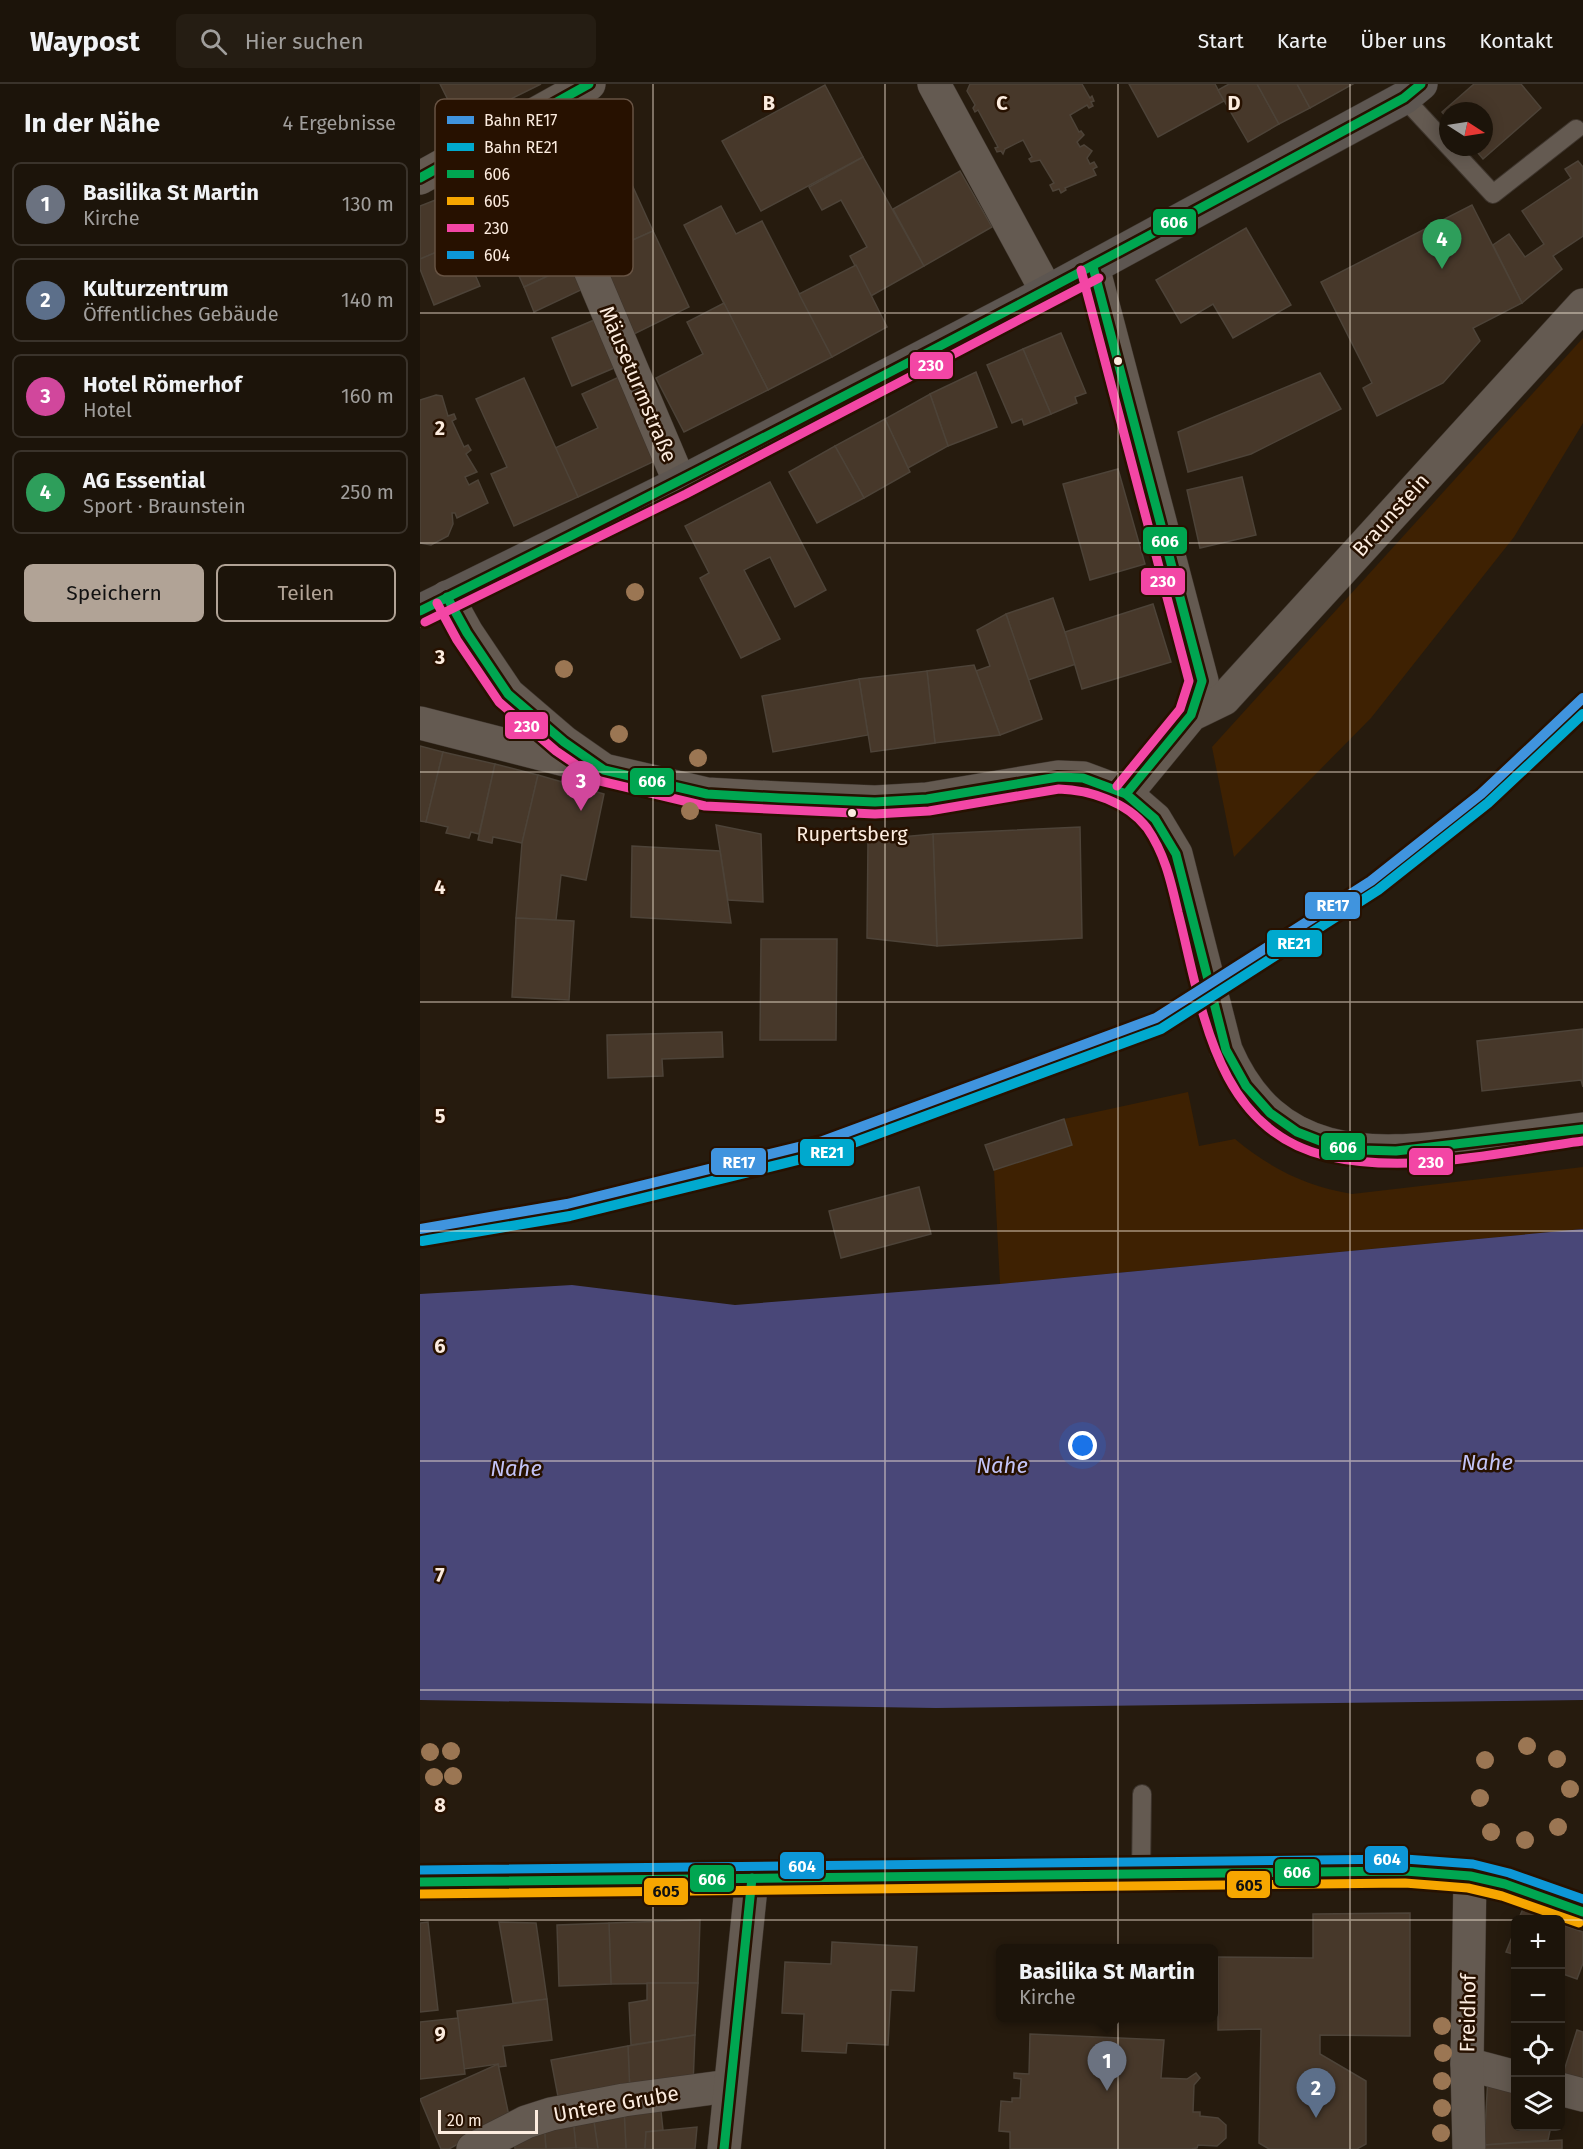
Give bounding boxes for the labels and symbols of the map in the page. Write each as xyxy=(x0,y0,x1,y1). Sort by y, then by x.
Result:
text: B xyxy=(763,91,775,115)
text: C xyxy=(996,91,1008,115)
text: D xyxy=(1227,91,1241,115)
legend xyxy=(435,99,633,276)
north arrow xyxy=(1439,102,1493,156)
text: Bahn RE17 xyxy=(484,111,557,130)
text: Bahn RE21 xyxy=(484,138,558,157)
text: 606 xyxy=(484,165,510,184)
text: 605 xyxy=(484,192,509,211)
line badge: 606 xyxy=(1152,208,1197,236)
text: 606 xyxy=(1160,213,1188,232)
text: 230 xyxy=(484,219,509,238)
pin: 4 xyxy=(1422,220,1462,269)
text: 604 xyxy=(484,246,510,265)
street label: Mäuseturmstraße xyxy=(593,302,683,466)
line badge: 230 xyxy=(909,351,954,380)
unlabelled marker xyxy=(1112,355,1124,367)
text: 230 xyxy=(918,356,944,375)
text: 2 xyxy=(435,416,445,440)
street label: Braunstein xyxy=(1347,468,1435,562)
line badge: 606 xyxy=(1142,526,1188,555)
text: 606 xyxy=(1151,532,1179,551)
line badge: 230 xyxy=(1140,567,1186,596)
text: 230 xyxy=(1150,572,1176,591)
text: 3 xyxy=(434,645,445,669)
line badge: 230 xyxy=(504,711,549,740)
text: 230 xyxy=(514,717,540,736)
pin: 3 xyxy=(562,762,600,811)
line badge: 606 xyxy=(629,767,675,796)
text: 606 xyxy=(638,772,666,791)
marker: Rupertsberg xyxy=(846,807,858,819)
place label: Rupertsberg xyxy=(796,822,908,846)
text: 4 xyxy=(434,875,446,899)
line badge: RE17 xyxy=(1304,891,1361,920)
text: RE17 xyxy=(1317,896,1350,915)
line badge: RE21 xyxy=(1266,929,1323,958)
text: RE21 xyxy=(1277,934,1311,953)
text: 5 xyxy=(435,1104,446,1128)
line badge: 606 xyxy=(1320,1132,1366,1161)
line badge: RE21 xyxy=(799,1138,855,1167)
text: 606 xyxy=(1329,1138,1357,1157)
text: RE21 xyxy=(810,1143,844,1162)
line badge: RE17 xyxy=(710,1147,767,1176)
line badge: 230 xyxy=(1408,1147,1454,1176)
text: RE17 xyxy=(723,1153,756,1172)
text: 230 xyxy=(1418,1153,1444,1172)
text: 6 xyxy=(434,1334,446,1358)
your location xyxy=(1068,1431,1097,1460)
water label: Nahe xyxy=(1461,1449,1513,1476)
water label: Nahe xyxy=(976,1452,1028,1479)
water label: Nahe xyxy=(490,1455,542,1482)
text: 7 xyxy=(435,1563,445,1587)
text: 8 xyxy=(434,1793,446,1817)
line badge: 604 xyxy=(1364,1845,1409,1874)
text: 604 xyxy=(1373,1850,1401,1869)
line badge: 604 xyxy=(779,1851,825,1880)
text: 604 xyxy=(788,1857,816,1876)
line badge: 606 xyxy=(1274,1858,1320,1887)
text: 606 xyxy=(1283,1863,1311,1882)
line badge: 606 xyxy=(689,1864,735,1893)
text: 606 xyxy=(698,1870,726,1889)
line badge: 605 xyxy=(1226,1870,1271,1899)
text: 605 xyxy=(1236,1876,1263,1895)
line badge: 605 xyxy=(643,1877,689,1906)
text: 605 xyxy=(653,1882,680,1901)
street label: Freidhof xyxy=(1454,1972,1482,2053)
text: 9 xyxy=(434,2022,446,2046)
pin: 1 xyxy=(1088,2042,1126,2091)
pin: 2 xyxy=(1296,2068,1336,2118)
street label: Untere Grube xyxy=(551,2080,681,2128)
scale bar xyxy=(438,2107,538,2134)

